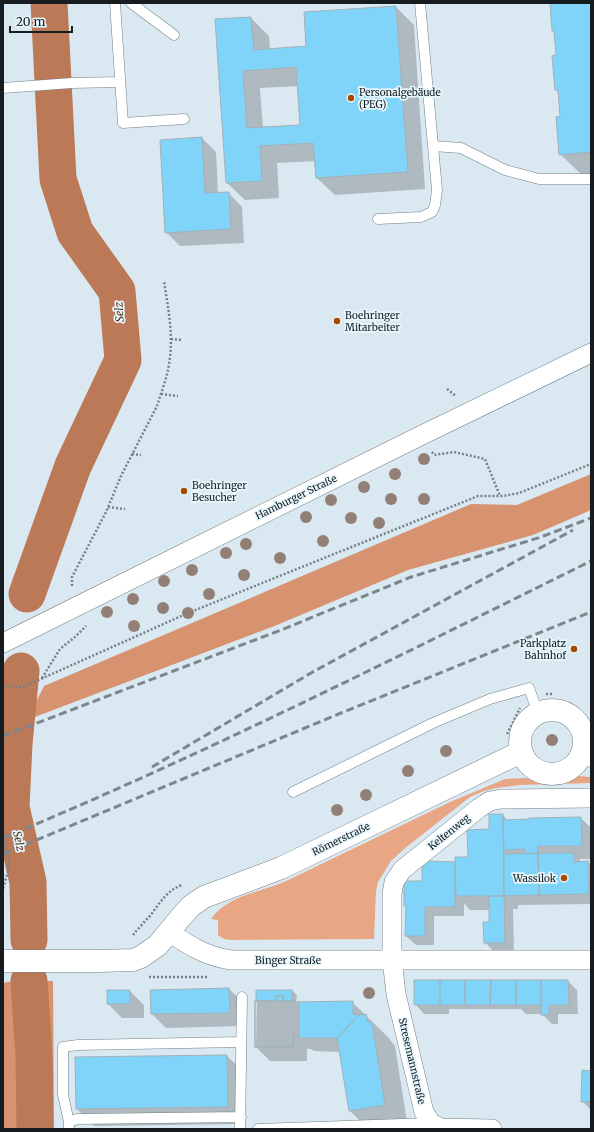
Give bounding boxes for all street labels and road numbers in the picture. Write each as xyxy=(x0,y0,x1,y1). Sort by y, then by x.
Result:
street label: Hamburger Straße xyxy=(253,472,339,522)
street label: Keltenweg xyxy=(425,811,473,853)
street label: Römerstraße xyxy=(310,819,372,859)
street label: Binger Straße xyxy=(255,954,321,967)
street label: Stresemannstraße xyxy=(396,1016,428,1106)

